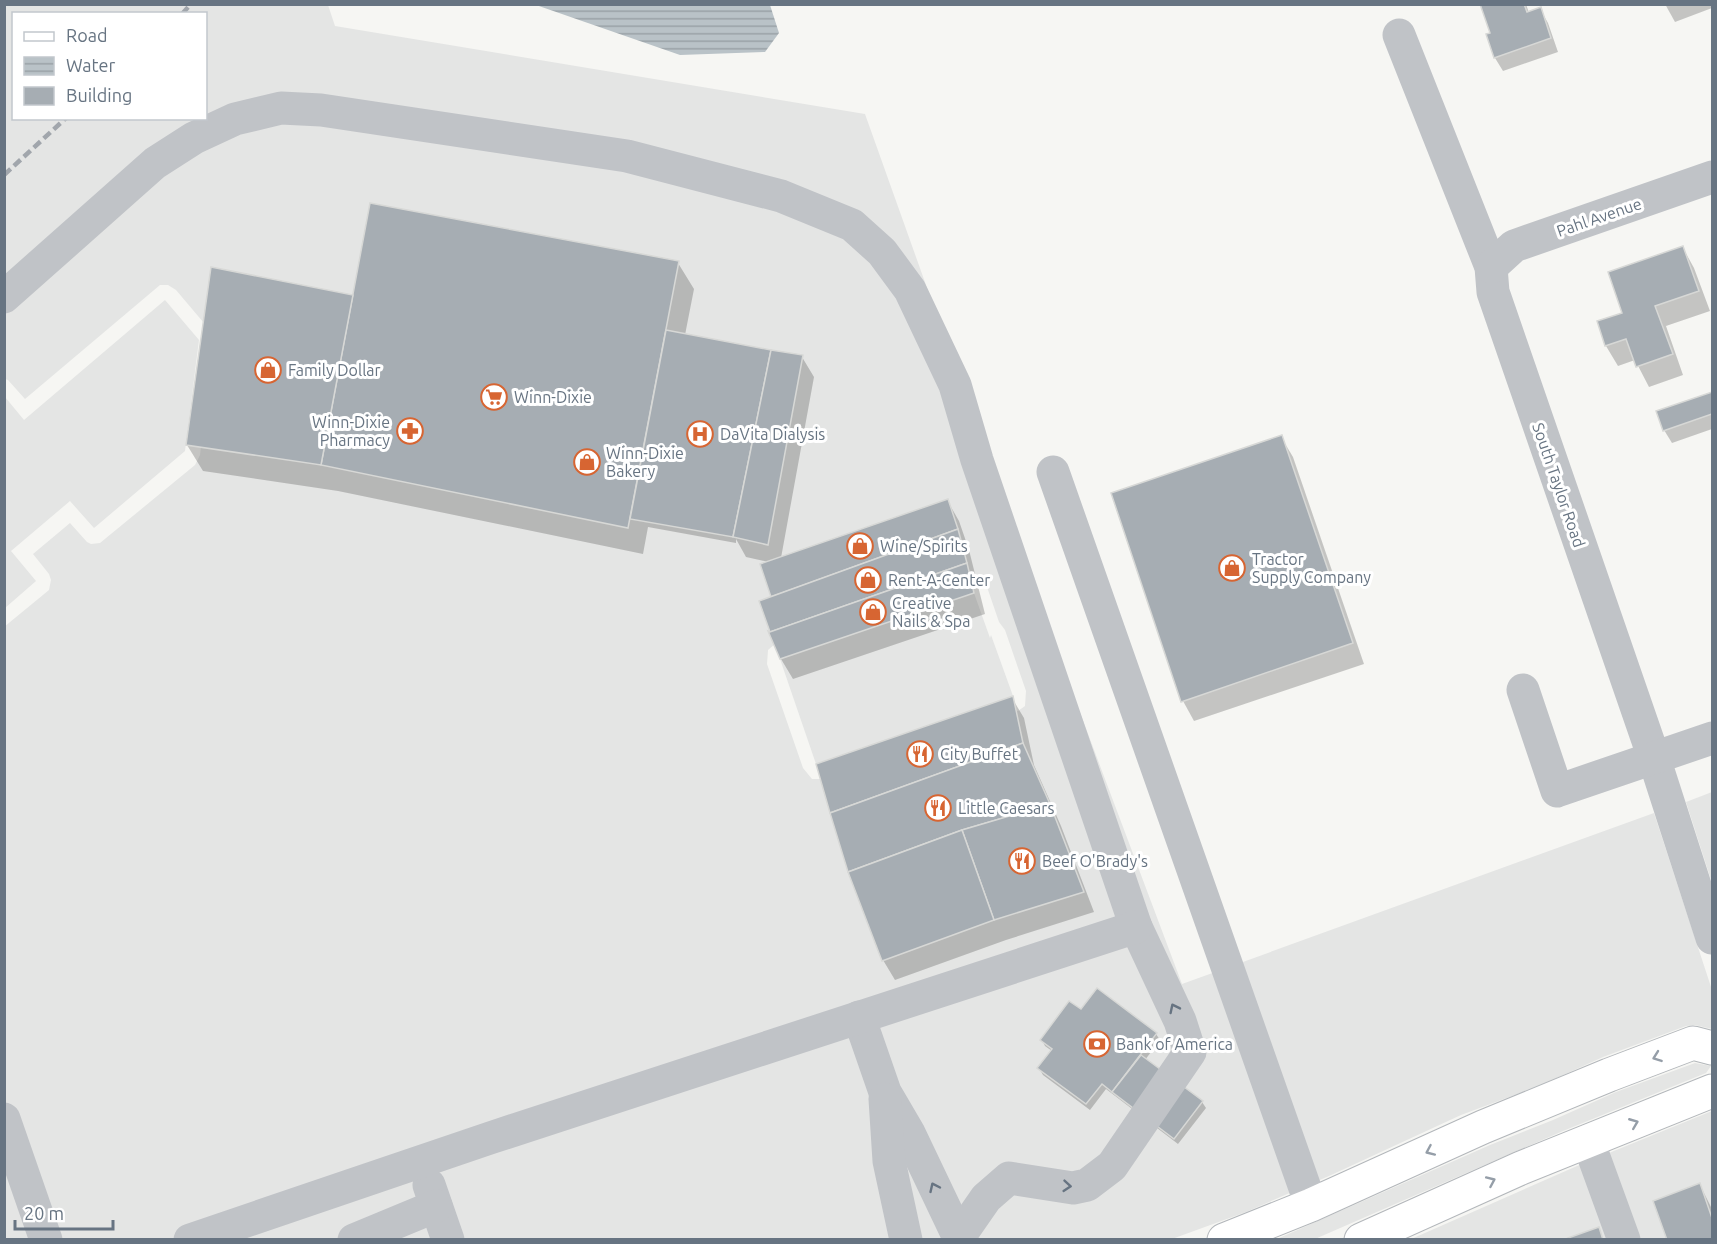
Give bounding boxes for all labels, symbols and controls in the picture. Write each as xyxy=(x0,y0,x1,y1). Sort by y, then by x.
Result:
legend xyxy=(12,12,207,120)
text: Road xyxy=(66,25,108,45)
text: Water xyxy=(66,55,116,75)
text: Building xyxy=(66,85,132,105)
street label: Pahl Avenue xyxy=(1554,194,1644,240)
shop icon: Family Dollar xyxy=(253,355,283,385)
place label: Family Dollar xyxy=(288,361,381,379)
supermarket icon: Winn-Dixie xyxy=(479,382,509,412)
place label: Winn-Dixie xyxy=(514,388,592,406)
place label: Winn-Dixie Pharmacy xyxy=(312,413,390,449)
pharmacy icon: Winn-Dixie Pharmacy xyxy=(395,416,425,446)
hospital icon: DaVita Dialysis xyxy=(685,419,715,449)
street label: South Taylor Road xyxy=(1529,420,1589,550)
place label: DaVita Dialysis xyxy=(720,425,825,443)
place label: Winn-Dixie Bakery xyxy=(606,444,684,480)
shop icon: Winn-Dixie Bakery xyxy=(572,447,602,477)
shop icon: Wine/Spirits xyxy=(845,531,875,561)
place label: Wine/Spirits xyxy=(880,537,968,555)
place label: Tractor Supply Company xyxy=(1252,550,1371,586)
shop icon: Tractor Supply Company xyxy=(1217,553,1247,583)
shop icon: Rent-A-Center xyxy=(853,565,883,595)
place label: Rent-A-Center xyxy=(888,571,990,589)
place label: Creative Nails & Spa xyxy=(892,594,970,630)
shop icon: Creative Nails & Spa xyxy=(858,597,888,627)
restaurant icon: City Buffet xyxy=(905,739,935,769)
place label: City Buffet xyxy=(940,745,1019,763)
restaurant icon: Little Caesars xyxy=(923,793,953,823)
place label: Little Caesars xyxy=(958,799,1054,817)
restaurant icon: Beef O'Brady's xyxy=(1007,846,1037,876)
place label: Beef O'Brady's xyxy=(1042,852,1148,870)
one-way arrow xyxy=(1170,1004,1182,1015)
bank icon: Bank of America xyxy=(1082,1029,1112,1059)
place label: Bank of America xyxy=(1116,1035,1233,1053)
one-way arrow xyxy=(1652,1049,1663,1062)
one-way arrow xyxy=(1628,1117,1638,1130)
one-way arrow xyxy=(1425,1144,1436,1156)
one-way arrow xyxy=(1485,1177,1496,1189)
one-way arrow xyxy=(1062,1179,1071,1192)
one-way arrow xyxy=(930,1182,942,1193)
scale bar xyxy=(15,1193,112,1231)
text: 20 m xyxy=(24,1203,64,1223)

